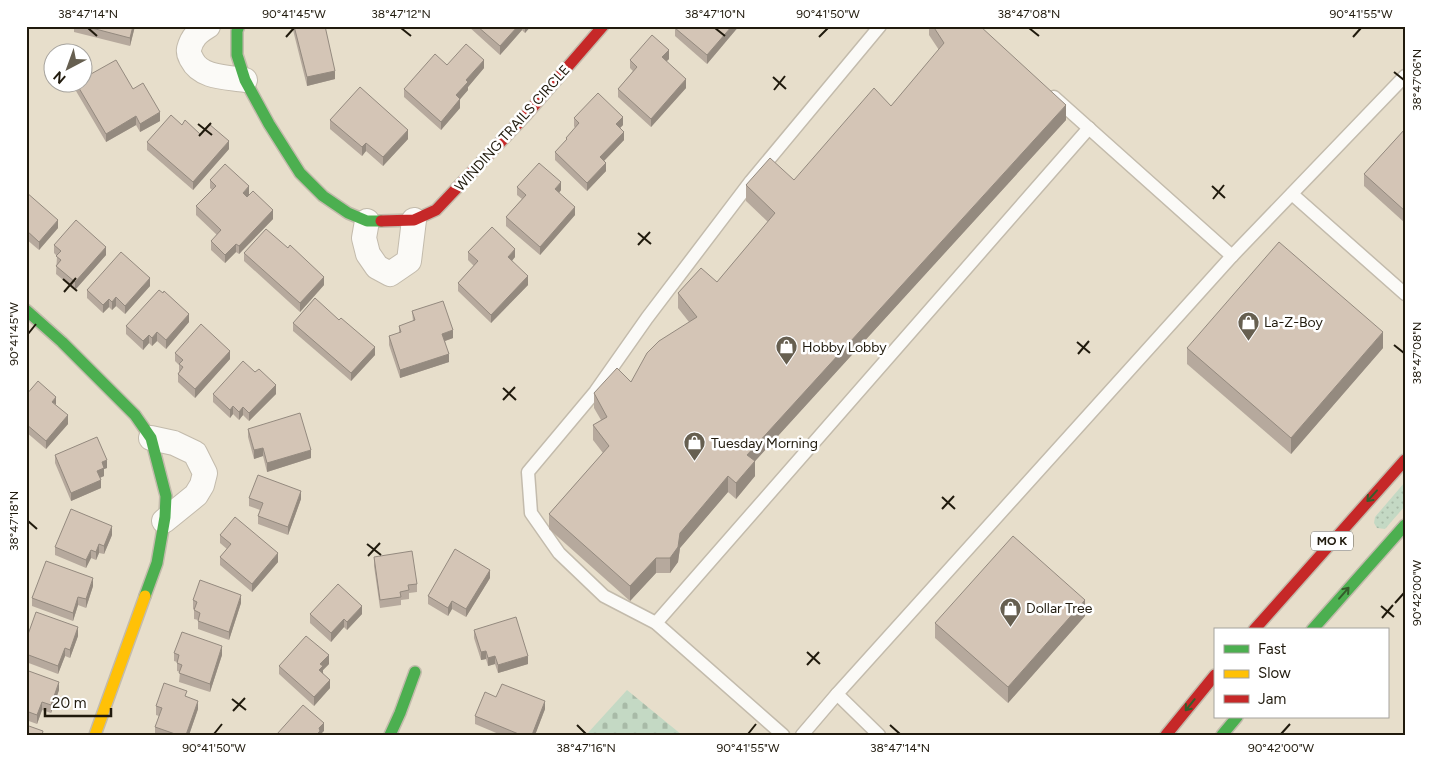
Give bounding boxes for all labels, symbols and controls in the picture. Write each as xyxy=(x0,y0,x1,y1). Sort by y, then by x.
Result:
text: 38°47'14"N xyxy=(58,7,118,21)
text: 90°41'45"W xyxy=(262,7,326,21)
text: 38°47'12"N xyxy=(371,7,431,21)
text: 38°47'10"N xyxy=(685,7,745,21)
text: 90°41'50"W xyxy=(796,7,860,21)
text: 38°47'08"N xyxy=(998,7,1060,21)
text: 90°41'55"W xyxy=(1330,7,1393,21)
north arrow xyxy=(42,42,92,92)
text: 38°47'06"N xyxy=(1410,49,1424,111)
street label: WINDING TRAILS CIRCLE xyxy=(451,62,574,195)
text: N xyxy=(50,67,69,87)
text: 90°41'45"W xyxy=(7,302,21,366)
shop icon: La-Z-Boy xyxy=(1236,310,1260,341)
place label: La-Z-Boy xyxy=(1264,314,1324,331)
text: 38°47'08"N xyxy=(1410,322,1424,384)
shop icon: Hobby Lobby xyxy=(774,335,798,366)
place label: Hobby Lobby xyxy=(802,339,887,356)
shop icon: Tuesday Morning xyxy=(683,431,707,462)
place label: Tuesday Morning xyxy=(711,435,818,452)
one-way arrow xyxy=(1366,490,1378,503)
text: 38°47'18"N xyxy=(7,491,21,551)
road number: MO K xyxy=(1311,532,1353,550)
text: 90°42'00"W xyxy=(1410,559,1424,626)
one-way arrow xyxy=(1339,587,1350,600)
shop icon: Dollar Tree xyxy=(998,596,1022,627)
place label: Dollar Tree xyxy=(1026,600,1093,617)
legend xyxy=(1214,628,1388,718)
text: Fast xyxy=(1258,640,1287,658)
text: Slow xyxy=(1258,664,1291,682)
scale bar xyxy=(45,686,111,718)
text: Jam xyxy=(1258,690,1286,708)
text: 20 m xyxy=(52,694,86,712)
one-way arrow xyxy=(1185,698,1196,711)
text: 90°41'50"W xyxy=(182,741,246,755)
text: 38°47'16"N xyxy=(556,741,616,755)
text: 90°41'55"W xyxy=(717,741,780,755)
text: 38°47'14"N xyxy=(870,741,930,755)
text: 90°42'00"W xyxy=(1248,741,1315,755)

